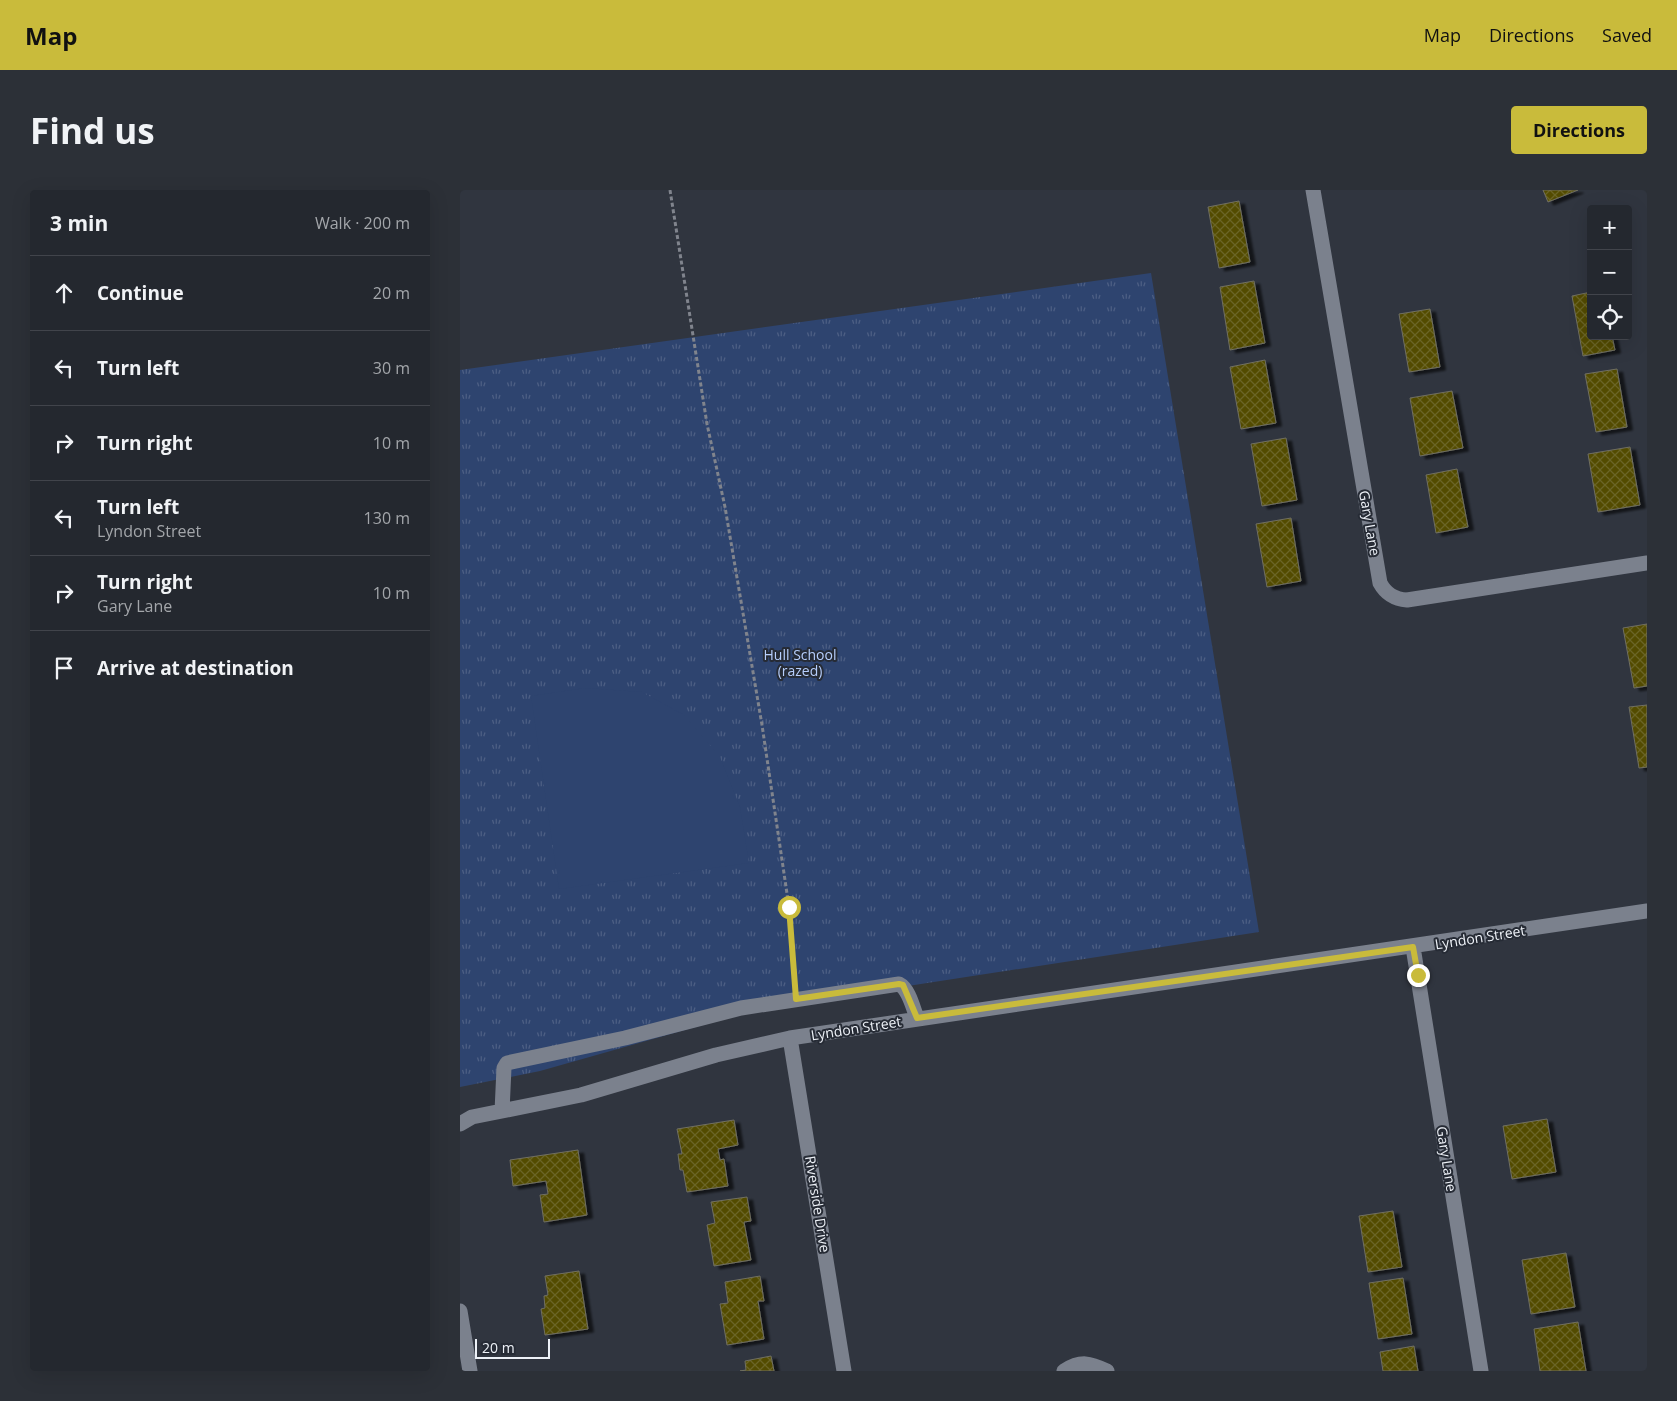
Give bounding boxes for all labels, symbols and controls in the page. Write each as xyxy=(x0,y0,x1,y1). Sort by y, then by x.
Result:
text: Map xyxy=(25,19,77,52)
text: Map xyxy=(1424,23,1461,47)
text: Directions xyxy=(1489,23,1574,47)
text: Saved xyxy=(1602,23,1652,47)
button: Directions xyxy=(1511,106,1647,154)
text: Find us xyxy=(30,107,155,154)
map controls xyxy=(1587,205,1632,340)
button: + xyxy=(1587,205,1632,250)
text: 3 min xyxy=(50,209,108,237)
text: Walk · 200 m xyxy=(315,212,410,234)
button: − xyxy=(1587,250,1632,295)
icon: ahead xyxy=(50,279,78,307)
text: Continue xyxy=(97,280,184,306)
text: 20 m xyxy=(373,282,410,304)
button: locate xyxy=(1587,295,1632,340)
icon: left xyxy=(50,354,78,382)
text: Turn left xyxy=(97,355,179,381)
text: 30 m xyxy=(373,357,410,379)
icon: right xyxy=(50,429,78,457)
text: Turn right xyxy=(97,430,192,456)
text: 10 m xyxy=(373,432,410,454)
street label: Gary Lane xyxy=(1355,489,1385,557)
text: Turn left xyxy=(97,494,179,520)
icon: left xyxy=(50,504,78,532)
text: 130 m xyxy=(364,507,410,529)
text: Lyndon Street xyxy=(97,520,201,542)
text: Turn right xyxy=(97,569,192,595)
icon: right xyxy=(50,579,78,607)
text: 10 m xyxy=(373,582,410,604)
text: Gary Lane xyxy=(97,595,172,617)
park label: Hull School (razed) xyxy=(764,645,836,680)
icon: arrive xyxy=(50,654,78,682)
text: Arrive at destination xyxy=(97,655,294,681)
route start xyxy=(778,896,801,919)
street label: Lyndon Street xyxy=(1433,920,1527,954)
route end xyxy=(1407,964,1430,987)
street label: Lyndon Street xyxy=(809,1011,903,1045)
street label: Gary Lane xyxy=(1432,1125,1462,1193)
street label: Riverside Drive xyxy=(801,1154,835,1254)
scale bar xyxy=(475,1336,550,1359)
text: 20 m xyxy=(482,1338,515,1357)

